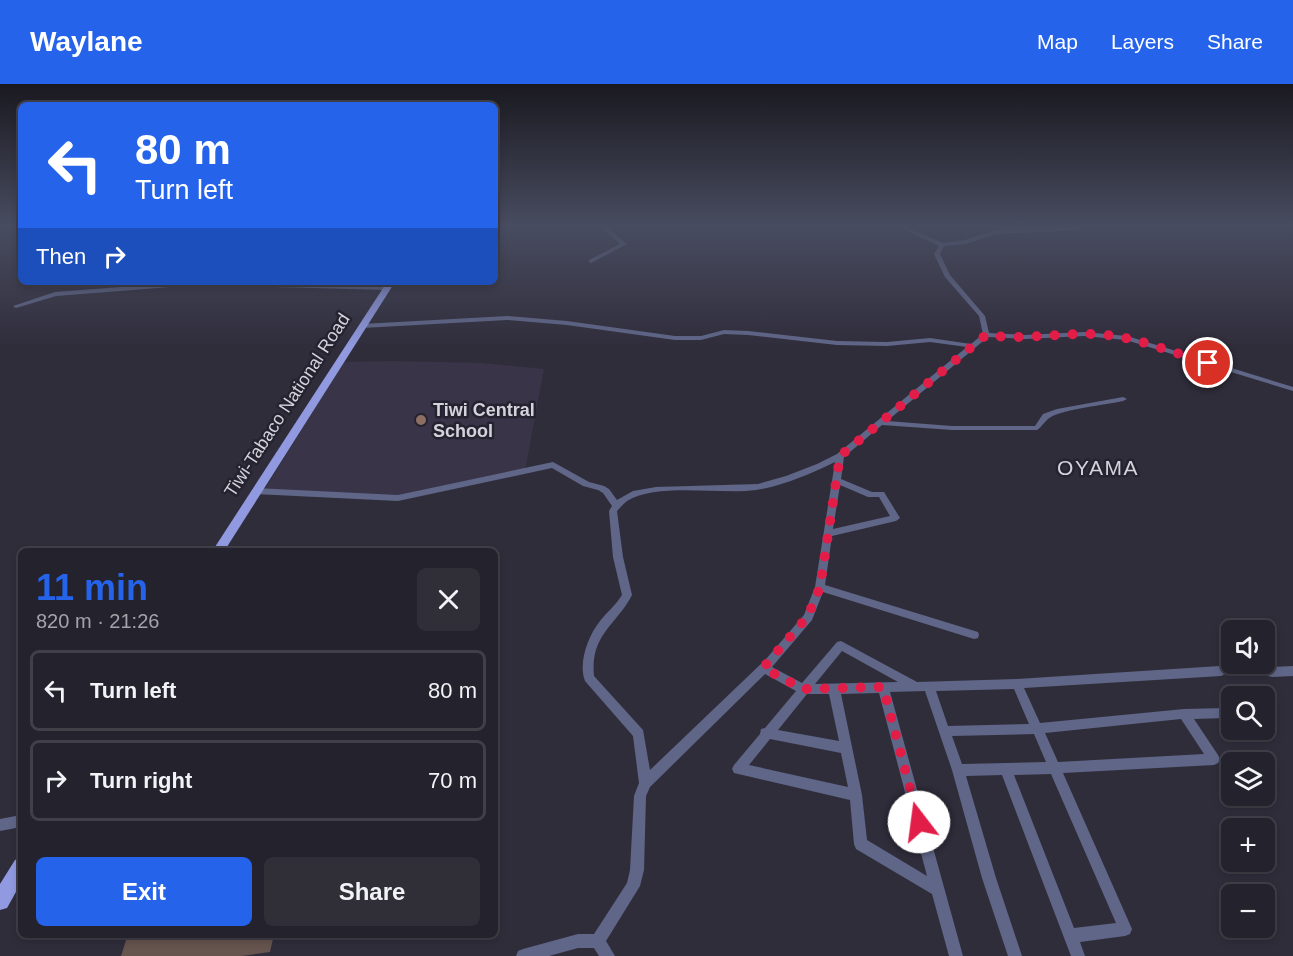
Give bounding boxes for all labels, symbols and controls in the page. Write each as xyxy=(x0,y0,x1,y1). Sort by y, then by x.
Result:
text: Waylane xyxy=(30,26,143,57)
text: Map xyxy=(1037,30,1078,53)
text: Layers xyxy=(1111,30,1174,53)
text: Share xyxy=(1207,30,1263,53)
icon: left xyxy=(36,126,114,204)
text: 80 m xyxy=(135,126,231,173)
text: Turn left xyxy=(135,175,233,205)
icon: right xyxy=(98,240,131,273)
text: Then xyxy=(36,244,86,269)
street label: Tiwi-Tabaco National Road xyxy=(220,310,354,500)
pin xyxy=(1182,337,1233,388)
icon: arrive xyxy=(1191,346,1224,379)
place label: Tiwi Central School xyxy=(433,400,535,441)
marker: Tiwi Central School xyxy=(414,413,428,427)
district label: OYAMA xyxy=(1057,456,1139,479)
text: 11 min xyxy=(36,567,148,608)
button: close xyxy=(417,568,480,631)
text: 820 m · 21:26 xyxy=(36,610,159,632)
map controls xyxy=(1221,620,1275,938)
button: sound xyxy=(1221,620,1275,674)
icon: left xyxy=(39,674,72,707)
text: Turn left xyxy=(90,678,176,703)
text: 80 m xyxy=(428,678,477,703)
button: search xyxy=(1221,686,1275,740)
button: layers xyxy=(1221,752,1275,806)
icon: right xyxy=(39,764,72,797)
text: Turn right xyxy=(90,768,192,793)
text: 70 m xyxy=(428,768,477,793)
position arrow xyxy=(887,790,951,854)
button: + xyxy=(1221,818,1275,872)
button: Exit xyxy=(36,857,252,926)
button: Share xyxy=(264,857,480,926)
button: − xyxy=(1221,884,1275,938)

